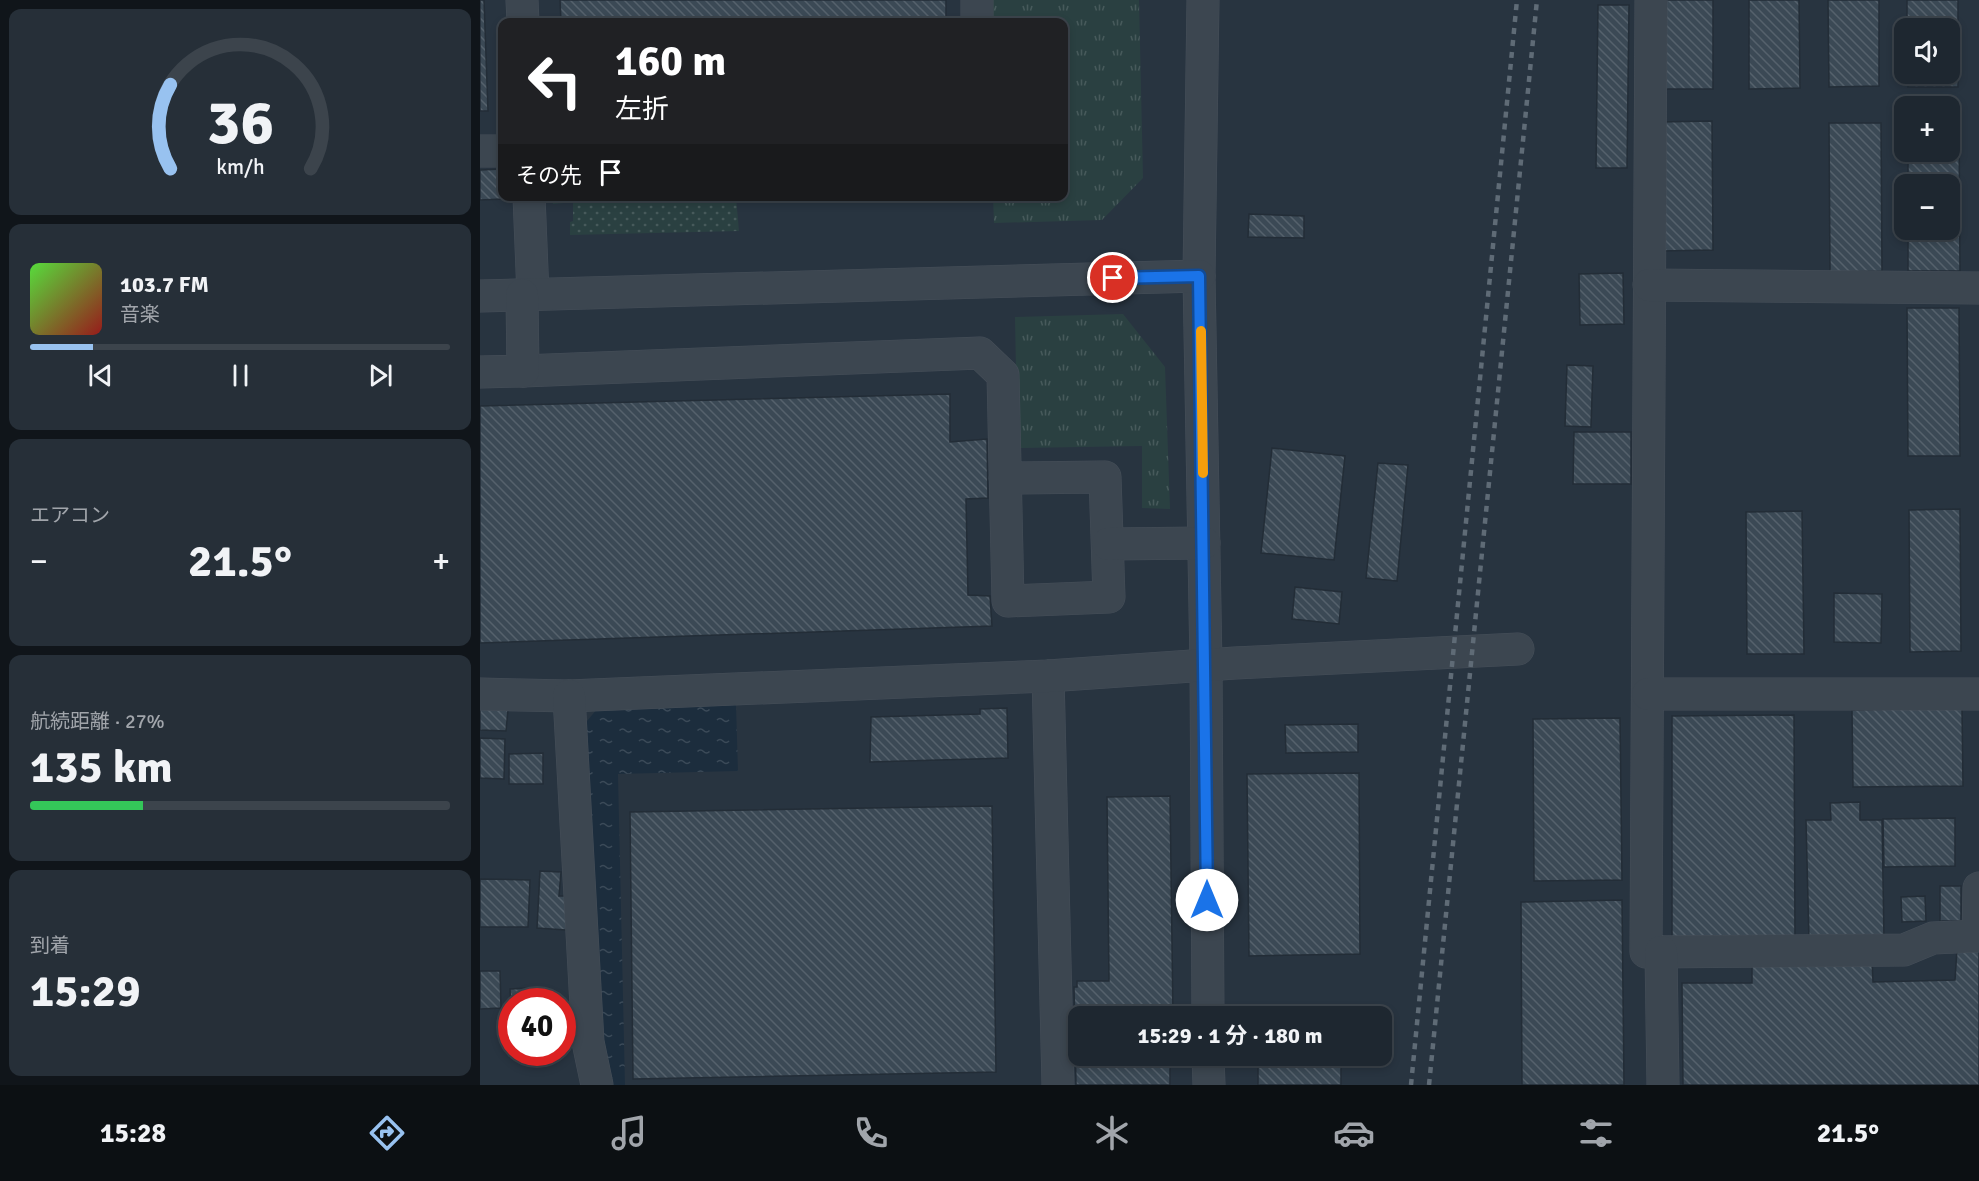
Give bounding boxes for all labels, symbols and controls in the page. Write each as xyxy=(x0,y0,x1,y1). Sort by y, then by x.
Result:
map controls xyxy=(1894,18,1960,240)
button: sound xyxy=(1894,18,1960,84)
text: 160 m xyxy=(615,36,726,87)
icon: left xyxy=(516,42,594,120)
text: 36 xyxy=(206,84,274,161)
text: 左折 xyxy=(615,93,669,126)
button: + xyxy=(1894,96,1960,162)
text: km/h xyxy=(216,154,264,180)
icon: arrive xyxy=(594,156,627,189)
text: その先 xyxy=(516,162,582,189)
button: − xyxy=(1894,174,1960,240)
pin xyxy=(1087,252,1138,303)
icon: arrive xyxy=(1096,261,1129,294)
text: 103.7 FM xyxy=(120,271,209,298)
text: 音楽 xyxy=(120,302,160,327)
icon: previous xyxy=(84,359,117,392)
icon: pause xyxy=(224,359,257,392)
icon: next xyxy=(364,359,397,392)
text: エアコン xyxy=(30,503,110,528)
text: 21.5° xyxy=(188,534,292,589)
text: − xyxy=(30,541,48,582)
text: + xyxy=(432,541,450,582)
text: 航続距離 · 27% xyxy=(30,709,165,734)
text: 135 km xyxy=(30,740,173,795)
position arrow xyxy=(1175,868,1239,932)
text: 到着 xyxy=(30,933,70,958)
text: 15:29 xyxy=(30,964,140,1019)
speed limit sign: 40 xyxy=(498,988,576,1066)
text: 15:29 · 1 分 · 180 m xyxy=(1138,1022,1322,1049)
icon: directions xyxy=(366,1112,408,1154)
icon: music xyxy=(608,1112,650,1154)
icon: phone xyxy=(850,1112,892,1154)
icon: climate xyxy=(1091,1112,1133,1154)
icon: car xyxy=(1333,1112,1375,1154)
icon: filters xyxy=(1575,1112,1617,1154)
text: 15:28 xyxy=(100,1117,166,1150)
text: 21.5° xyxy=(1817,1117,1879,1150)

